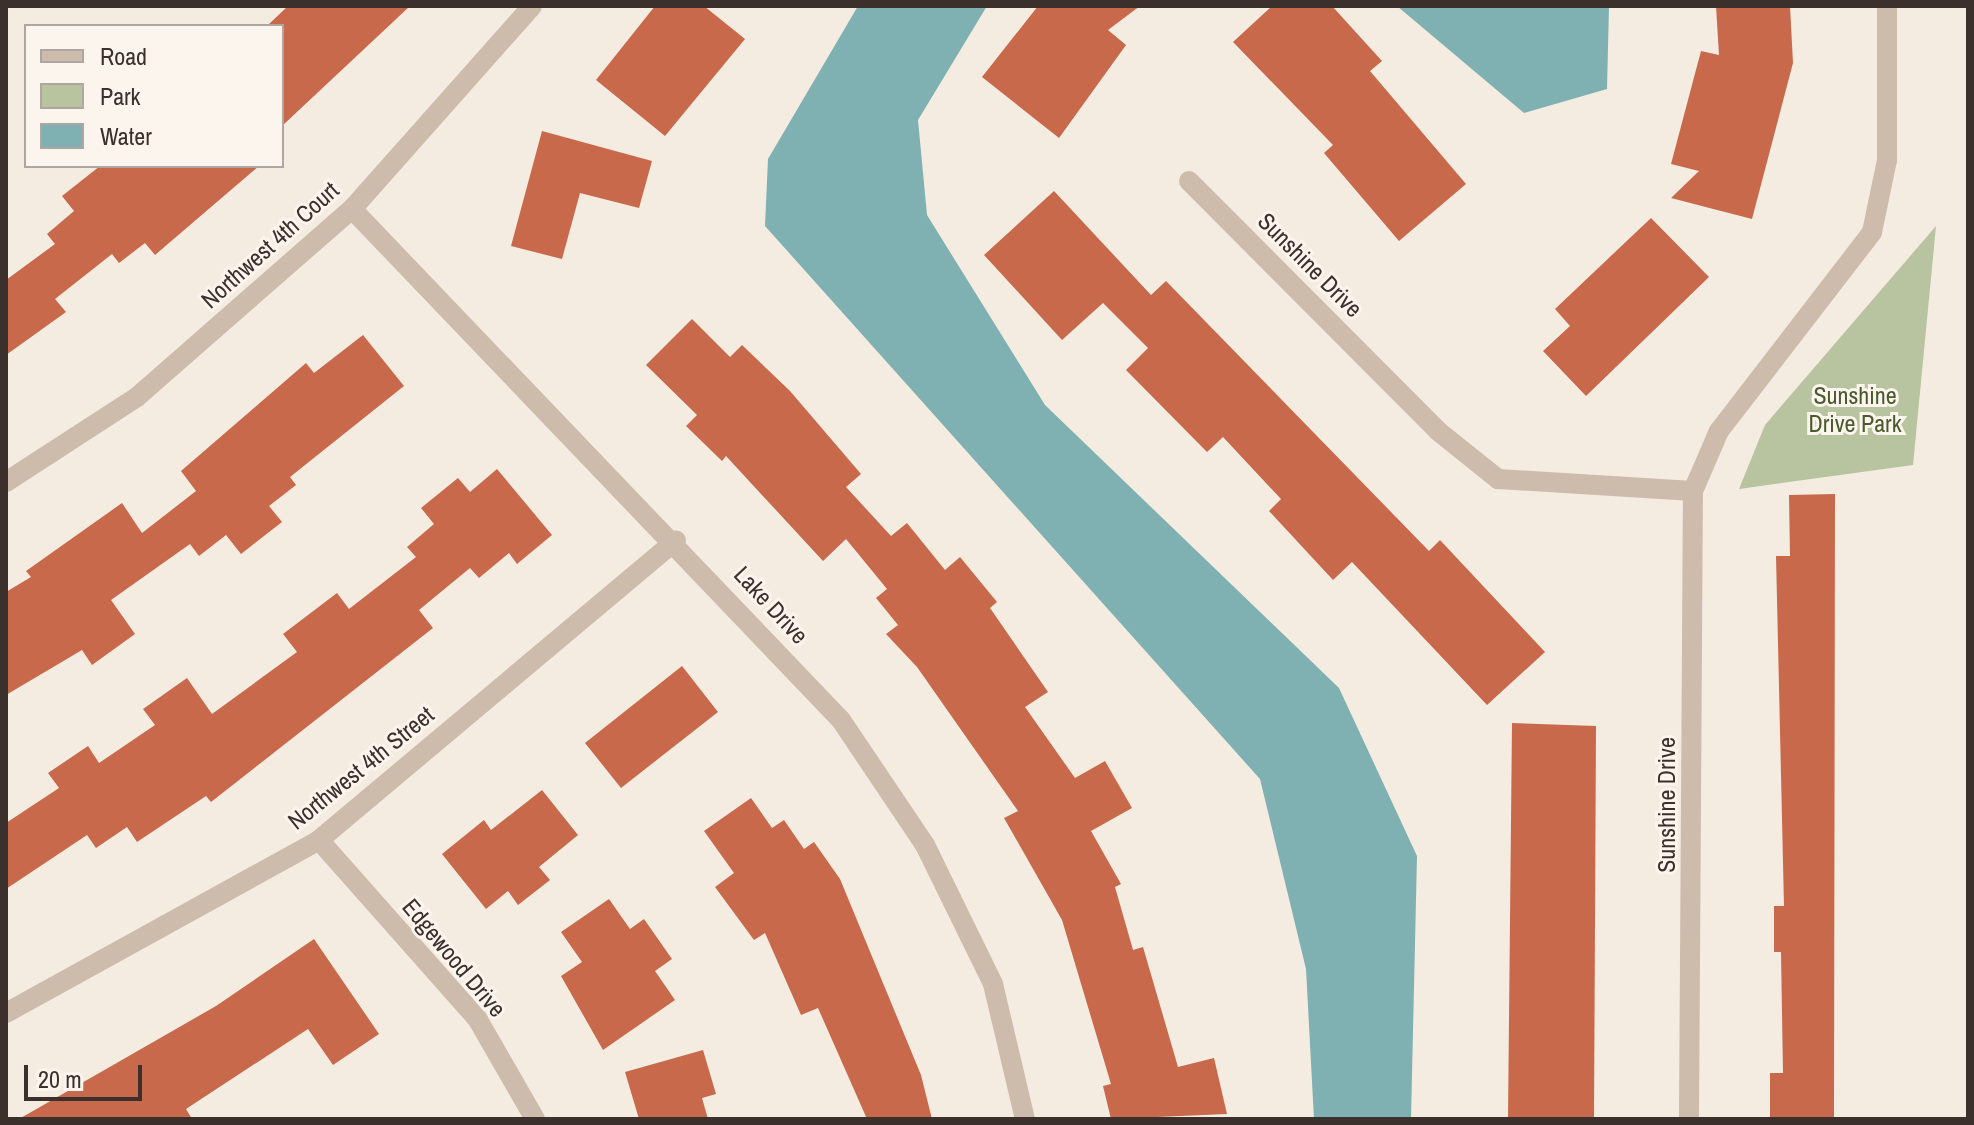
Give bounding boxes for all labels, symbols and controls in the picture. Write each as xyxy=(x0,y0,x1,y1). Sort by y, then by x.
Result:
legend xyxy=(24,24,284,168)
text: Road xyxy=(100,40,147,72)
text: Park xyxy=(100,80,140,112)
text: Water xyxy=(100,120,152,152)
street label: Northwest 4th Court xyxy=(195,176,345,314)
street label: Sunshine Drive xyxy=(1252,207,1368,323)
park label: Sunshine Drive Park xyxy=(1809,382,1901,438)
street label: Lake Drive xyxy=(728,560,814,650)
street label: Northwest 4th Street xyxy=(282,700,440,836)
street label: Sunshine Drive xyxy=(1653,737,1681,873)
street label: Edgewood Drive xyxy=(396,893,512,1023)
scale bar xyxy=(28,1049,146,1099)
text: 20 m xyxy=(38,1063,82,1095)

